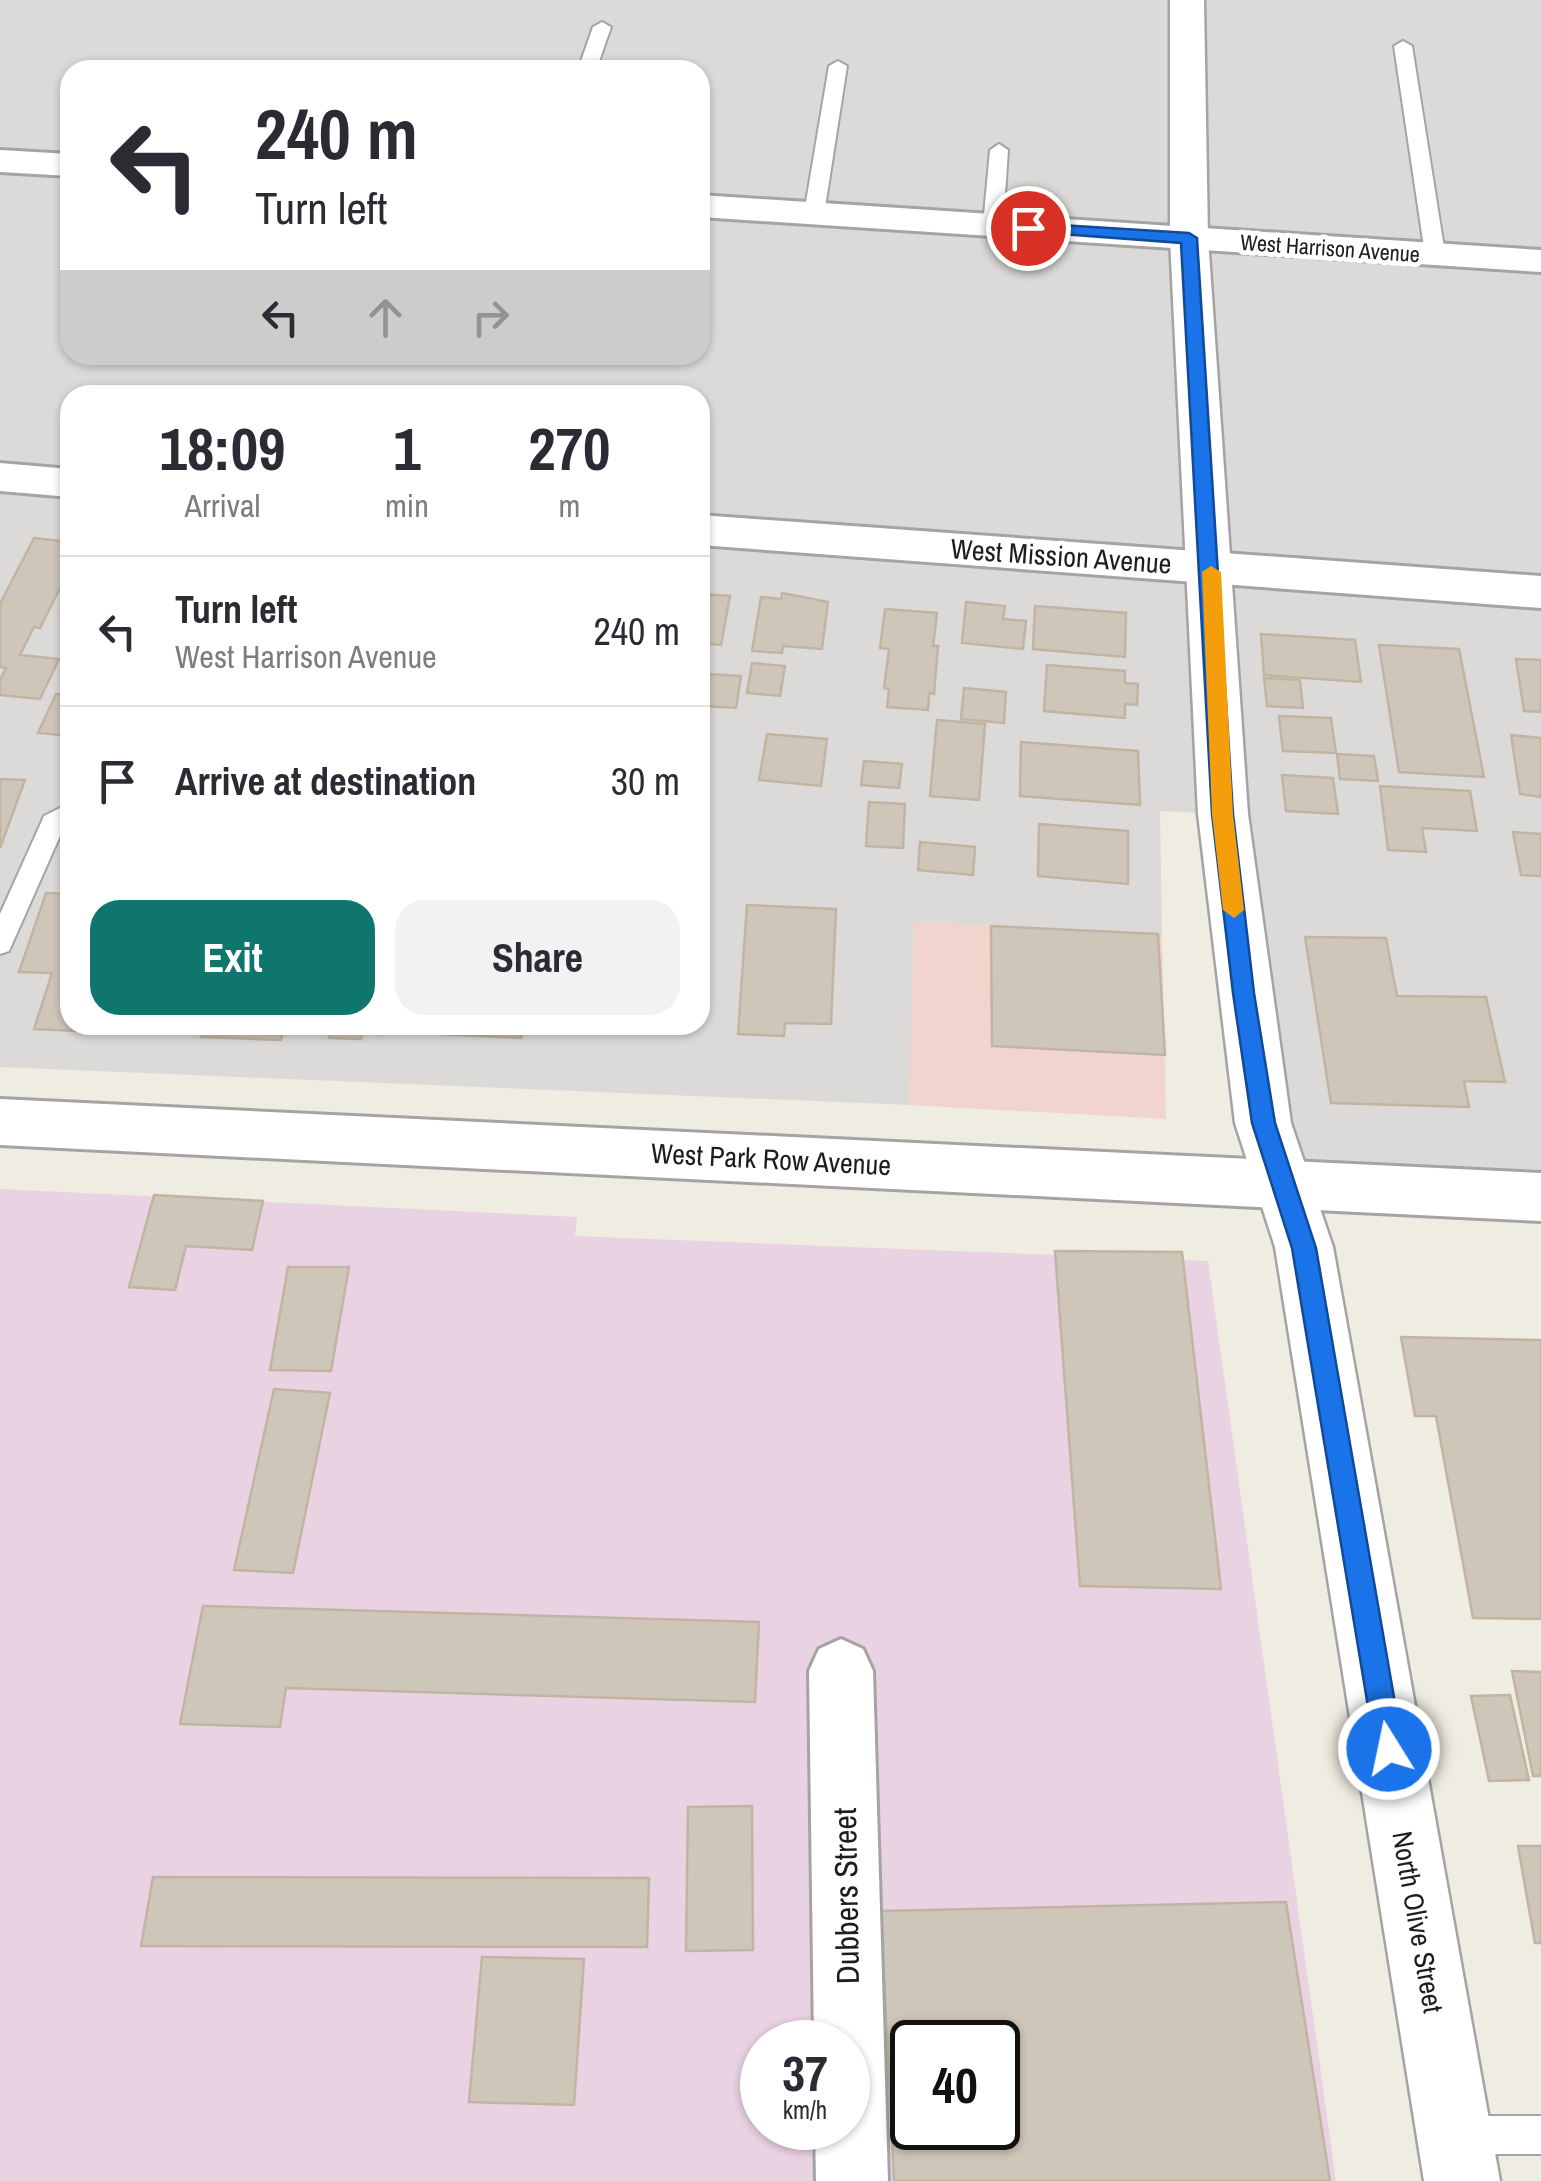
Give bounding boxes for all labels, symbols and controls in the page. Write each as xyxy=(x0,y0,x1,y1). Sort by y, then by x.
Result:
text: 240 m xyxy=(255,87,418,181)
icon: left xyxy=(90,100,220,230)
text: Turn left xyxy=(255,177,387,238)
pin xyxy=(986,186,1071,271)
icon: arrive xyxy=(1001,201,1056,256)
street label: West Harrison Avenue xyxy=(1239,227,1421,269)
icon: left xyxy=(253,290,308,345)
icon: ahead xyxy=(358,290,413,345)
icon: right xyxy=(463,290,518,345)
text: 18:09 xyxy=(160,408,285,489)
text: 1 xyxy=(393,408,421,489)
text: 270 xyxy=(528,408,610,489)
text: Arrival xyxy=(185,484,260,527)
text: min xyxy=(385,484,429,527)
text: m xyxy=(558,484,580,527)
street label: West Mission Avenue xyxy=(949,529,1173,583)
text: Turn left xyxy=(175,584,297,635)
icon: left xyxy=(90,604,145,659)
text: 240 m xyxy=(593,606,680,657)
text: West Harrison Avenue xyxy=(175,635,437,678)
icon: arrive xyxy=(90,754,145,809)
text: Arrive at destination xyxy=(175,756,476,807)
text: 30 m xyxy=(611,756,680,807)
button: Exit xyxy=(90,900,375,1015)
button: Share xyxy=(395,900,680,1015)
street label: West Park Row Avenue xyxy=(650,1134,892,1184)
position arrow xyxy=(1337,1697,1441,1801)
street label: Dubbers Street xyxy=(823,1807,869,1985)
street label: North Olive Street xyxy=(1383,1828,1453,2016)
speed limit sign: 40 xyxy=(890,2020,1020,2150)
text: 37 xyxy=(782,2039,828,2107)
text: km/h xyxy=(783,2093,827,2127)

